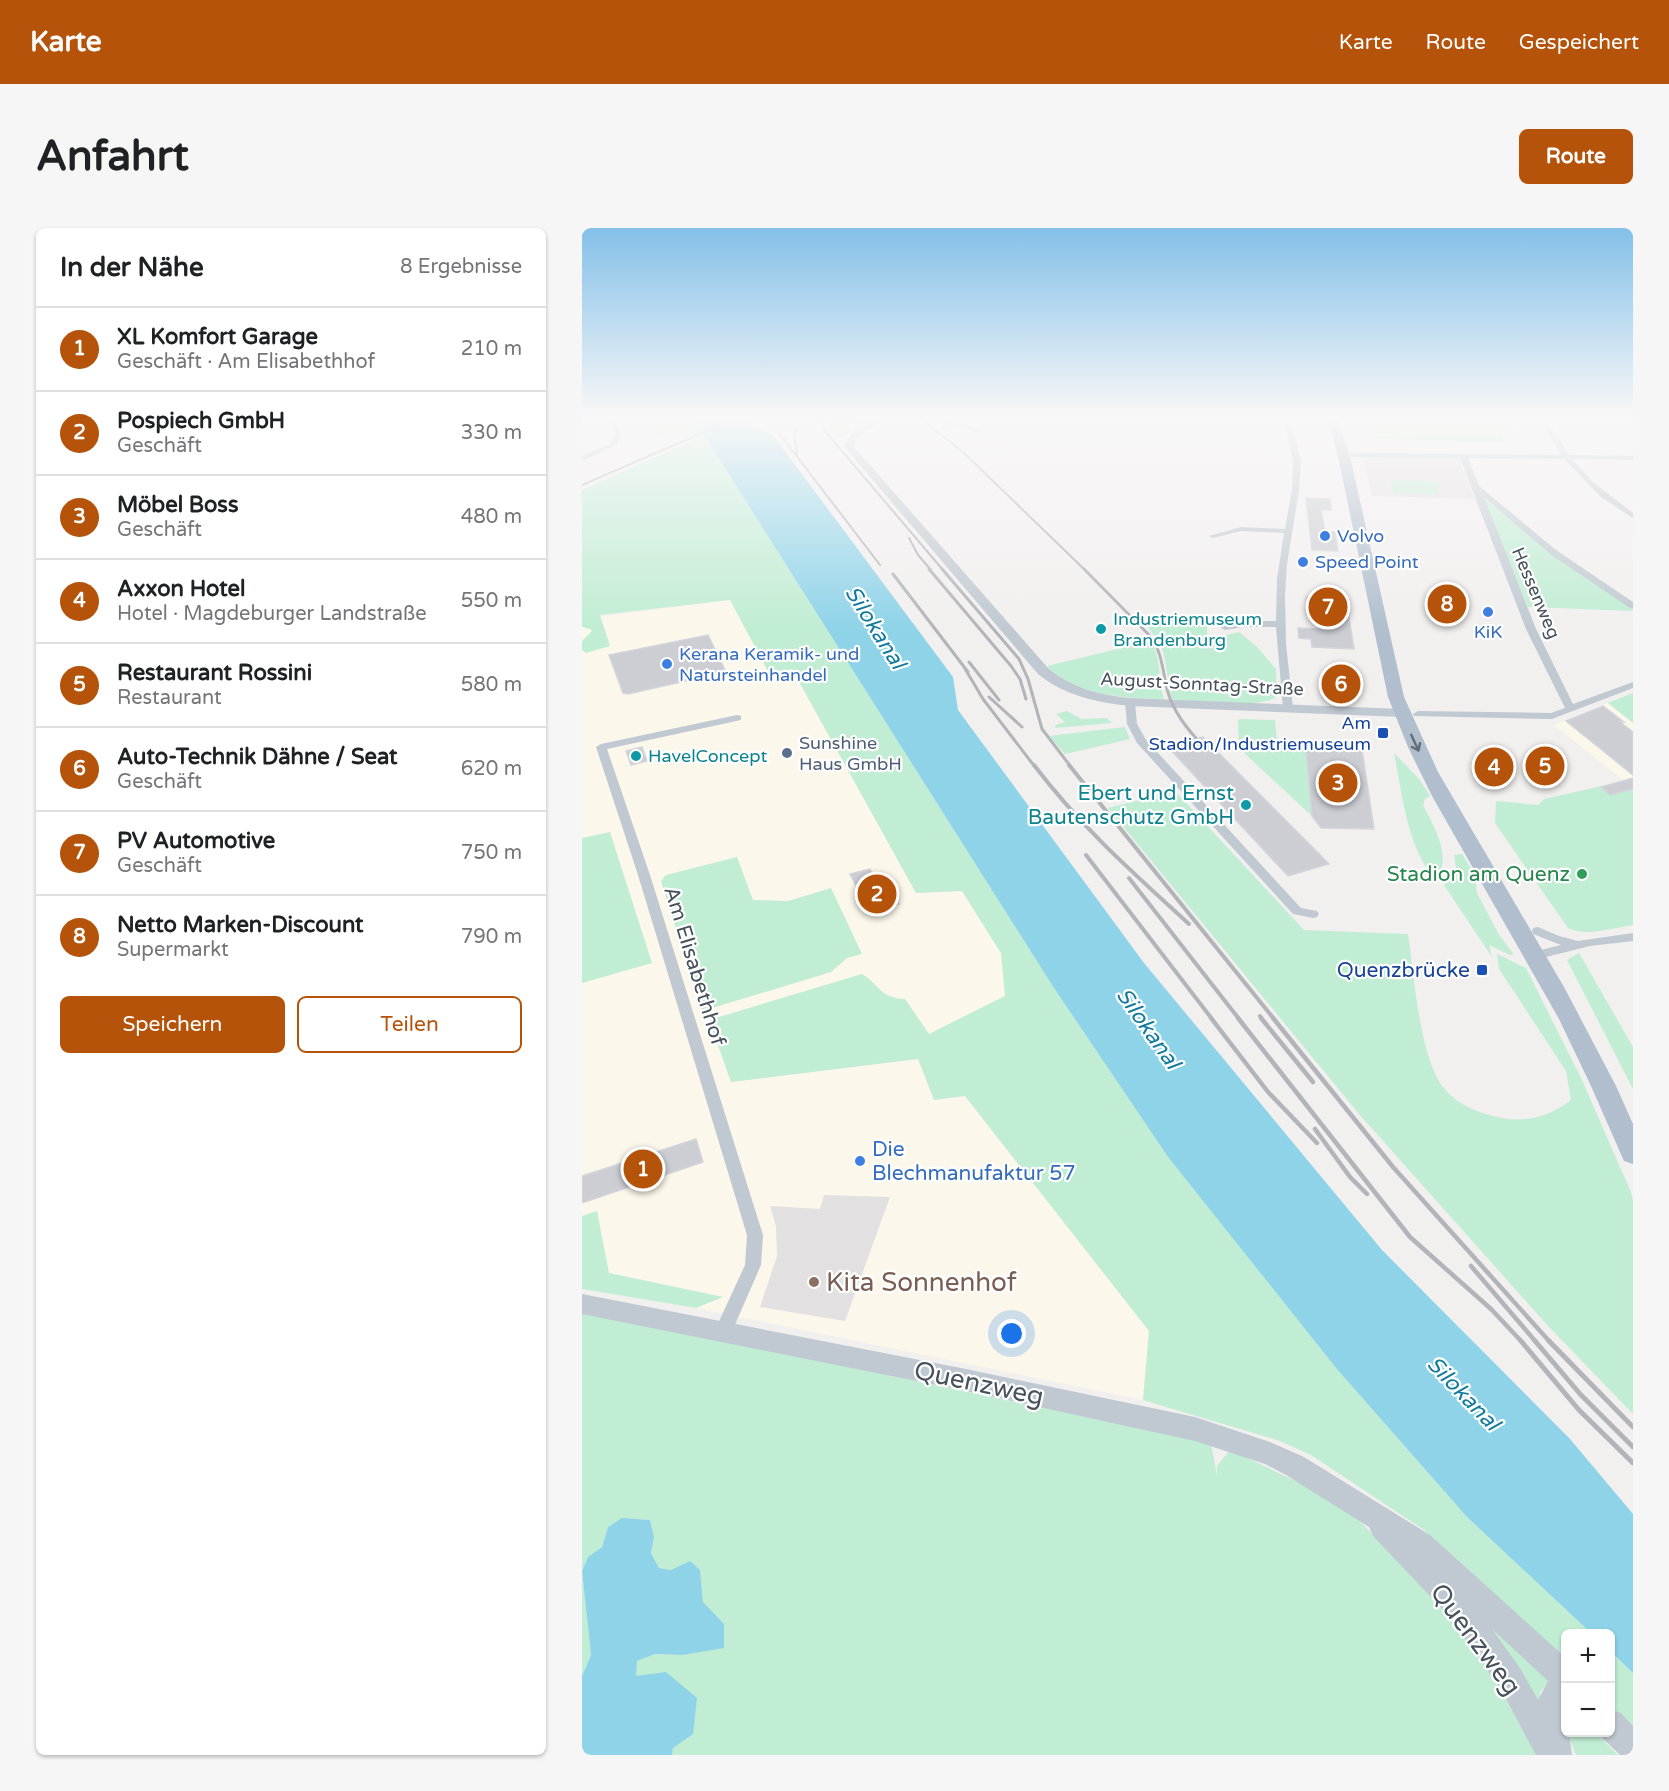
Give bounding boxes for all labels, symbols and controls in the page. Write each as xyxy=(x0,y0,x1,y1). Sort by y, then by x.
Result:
text: Karte xyxy=(30,25,102,59)
text: Karte xyxy=(1339,30,1393,55)
text: Route xyxy=(1426,30,1486,55)
text: Gespeichert xyxy=(1519,30,1639,55)
button: Route xyxy=(1519,129,1633,184)
text: Anfahrt xyxy=(36,131,189,182)
text: In der Nähe xyxy=(60,252,204,283)
text: 8 Ergebnisse xyxy=(400,255,522,279)
text: XL Komfort Garage xyxy=(117,324,318,350)
text: 1 xyxy=(73,337,86,361)
text: 210 m xyxy=(461,337,522,361)
text: Geschäft · Am Elisabethhof xyxy=(117,350,375,374)
text: Pospiech GmbH xyxy=(117,408,285,434)
text: 2 xyxy=(73,421,86,445)
text: 330 m xyxy=(461,421,522,445)
text: Geschäft xyxy=(117,434,202,458)
text: Möbel Boss xyxy=(117,492,239,518)
text: 3 xyxy=(73,505,86,529)
text: 480 m xyxy=(461,505,522,529)
text: Geschäft xyxy=(117,518,202,542)
place label: Volvo xyxy=(1337,525,1384,547)
marker: Volvo xyxy=(1318,529,1332,543)
street label: Hessenweg xyxy=(1507,544,1565,642)
place label: Speed Point xyxy=(1315,551,1419,573)
marker: Speed Point xyxy=(1296,555,1310,569)
text: Axxon Hotel xyxy=(117,576,246,602)
water label: Silokanal xyxy=(839,581,912,676)
pin: 8 xyxy=(1428,582,1466,626)
pin: 7 xyxy=(1308,584,1348,629)
text: 4 xyxy=(73,589,86,613)
text: 550 m xyxy=(461,589,522,613)
text: Hotel · Magdeburger Landstraße xyxy=(117,602,426,626)
marker: KiK xyxy=(1481,605,1495,619)
place label: Industriemuseum Brandenburg xyxy=(1113,608,1262,651)
place label: KiK xyxy=(1474,621,1502,643)
marker: Industriemuseum Brandenburg xyxy=(1094,622,1108,636)
place label: Kerana Keramik- und Natursteinhandel xyxy=(679,643,859,686)
marker: Kerana Keramik- und Natursteinhandel xyxy=(660,657,674,671)
text: Restaurant Rossini xyxy=(117,660,312,686)
pin: 6 xyxy=(1322,662,1360,706)
street label: August-Sonntag-Straße xyxy=(1100,668,1304,700)
text: 5 xyxy=(73,673,86,697)
text: 580 m xyxy=(461,673,522,697)
text: Restaurant xyxy=(117,686,222,710)
place label: Am Stadion/Industriemuseum xyxy=(1149,712,1371,755)
marker: Am Stadion/Industriemuseum xyxy=(1376,726,1390,740)
place label: Sunshine Haus GmbH xyxy=(799,732,902,775)
one-way arrow xyxy=(1409,734,1421,752)
text: Auto-Technik Dähne / Seat xyxy=(117,744,397,770)
pin: 4 xyxy=(1474,744,1514,790)
pin: 5 xyxy=(1526,744,1564,788)
place label: HavelConcept xyxy=(648,745,768,767)
marker: Sunshine Haus GmbH xyxy=(780,746,794,760)
marker: HavelConcept xyxy=(629,749,643,763)
text: 6 xyxy=(73,757,86,781)
text: 620 m xyxy=(461,757,522,781)
pin: 3 xyxy=(1318,760,1358,806)
text: Geschäft xyxy=(117,770,202,794)
place label: Ebert und Ernst Bautenschutz GmbH xyxy=(1028,781,1234,830)
marker: Ebert und Ernst Bautenschutz GmbH xyxy=(1239,798,1253,812)
text: PV Automotive xyxy=(117,828,275,854)
text: 7 xyxy=(73,841,86,865)
text: 750 m xyxy=(461,841,522,865)
text: Geschäft xyxy=(117,854,202,878)
place label: Stadion am Quenz xyxy=(1387,862,1570,887)
marker: Stadion am Quenz xyxy=(1575,867,1589,881)
pin: 2 xyxy=(858,872,896,916)
street label: Am Elisabethhof xyxy=(658,883,731,1049)
text: Netto Marken-Discount xyxy=(117,912,364,938)
text: 8 xyxy=(73,925,86,949)
text: 790 m xyxy=(461,925,522,949)
text: Supermarkt xyxy=(117,938,229,962)
place label: Quenzbrücke xyxy=(1337,958,1470,983)
marker: Quenzbrücke xyxy=(1475,963,1489,977)
water label: Silokanal xyxy=(1111,983,1187,1076)
button: Speichern xyxy=(60,996,285,1053)
button: Teilen xyxy=(297,996,522,1053)
place label: Die Blechmanufaktur 57 xyxy=(872,1137,1076,1186)
pin: 1 xyxy=(624,1146,662,1192)
marker: Die Blechmanufaktur 57 xyxy=(853,1154,867,1168)
place label: Kita Sonnenhof xyxy=(826,1267,1017,1298)
marker: Kita Sonnenhof xyxy=(807,1275,821,1289)
your location xyxy=(997,1319,1026,1348)
water label: Silokanal xyxy=(1422,1351,1507,1438)
street label: Quenzweg xyxy=(911,1355,1047,1412)
street label: Quenzweg xyxy=(1424,1577,1528,1701)
map controls xyxy=(1561,1629,1615,1737)
button: + xyxy=(1561,1629,1615,1683)
button: − xyxy=(1561,1683,1615,1737)

